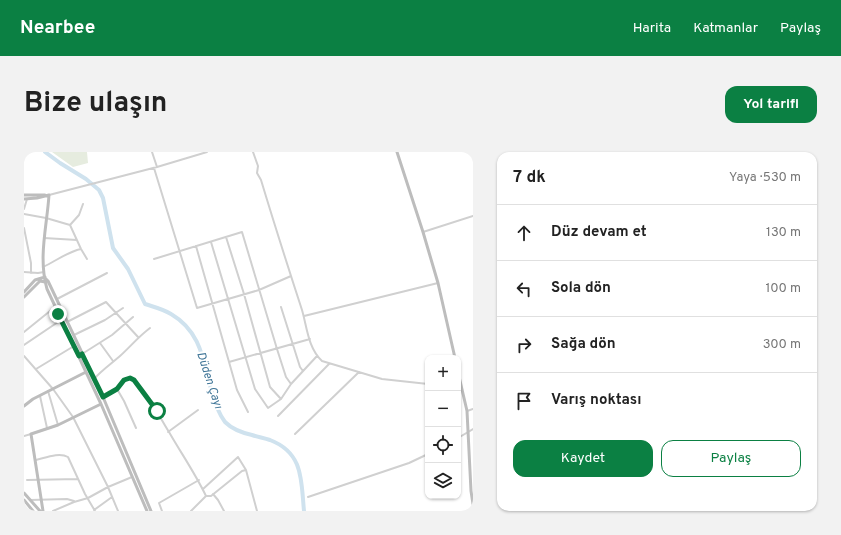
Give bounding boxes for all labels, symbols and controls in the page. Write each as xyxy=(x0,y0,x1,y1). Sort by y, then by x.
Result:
text: Nearbee xyxy=(20,16,95,40)
text: Harita xyxy=(633,20,671,37)
text: Katmanlar xyxy=(693,20,758,37)
text: Paylaş xyxy=(780,20,821,37)
text: Bize ulaşın xyxy=(24,86,167,122)
button: Yol tarifi xyxy=(725,86,817,123)
text: 7 dk xyxy=(513,167,546,189)
text: Yaya · 530 m xyxy=(729,170,801,186)
icon: ahead xyxy=(513,222,535,244)
text: Düz devam et xyxy=(551,223,647,242)
text: 130 m xyxy=(766,225,801,241)
icon: left xyxy=(513,278,535,300)
text: Sola dön xyxy=(551,279,611,298)
text: 100 m xyxy=(765,281,801,297)
route end xyxy=(49,305,67,323)
icon: right xyxy=(513,334,535,356)
text: Sağa dön xyxy=(551,335,616,354)
text: 300 m xyxy=(763,337,801,353)
water label: Düden Çayı xyxy=(192,350,226,412)
map controls xyxy=(425,355,461,499)
button: + xyxy=(425,355,461,391)
icon: arrive xyxy=(513,390,535,412)
button: − xyxy=(425,391,461,427)
text: Varış noktası xyxy=(551,391,642,410)
route start xyxy=(148,402,166,420)
button: locate xyxy=(425,427,461,463)
button: Kaydet xyxy=(513,440,653,477)
button: Paylaş xyxy=(661,440,801,477)
button: layers xyxy=(425,463,461,499)

